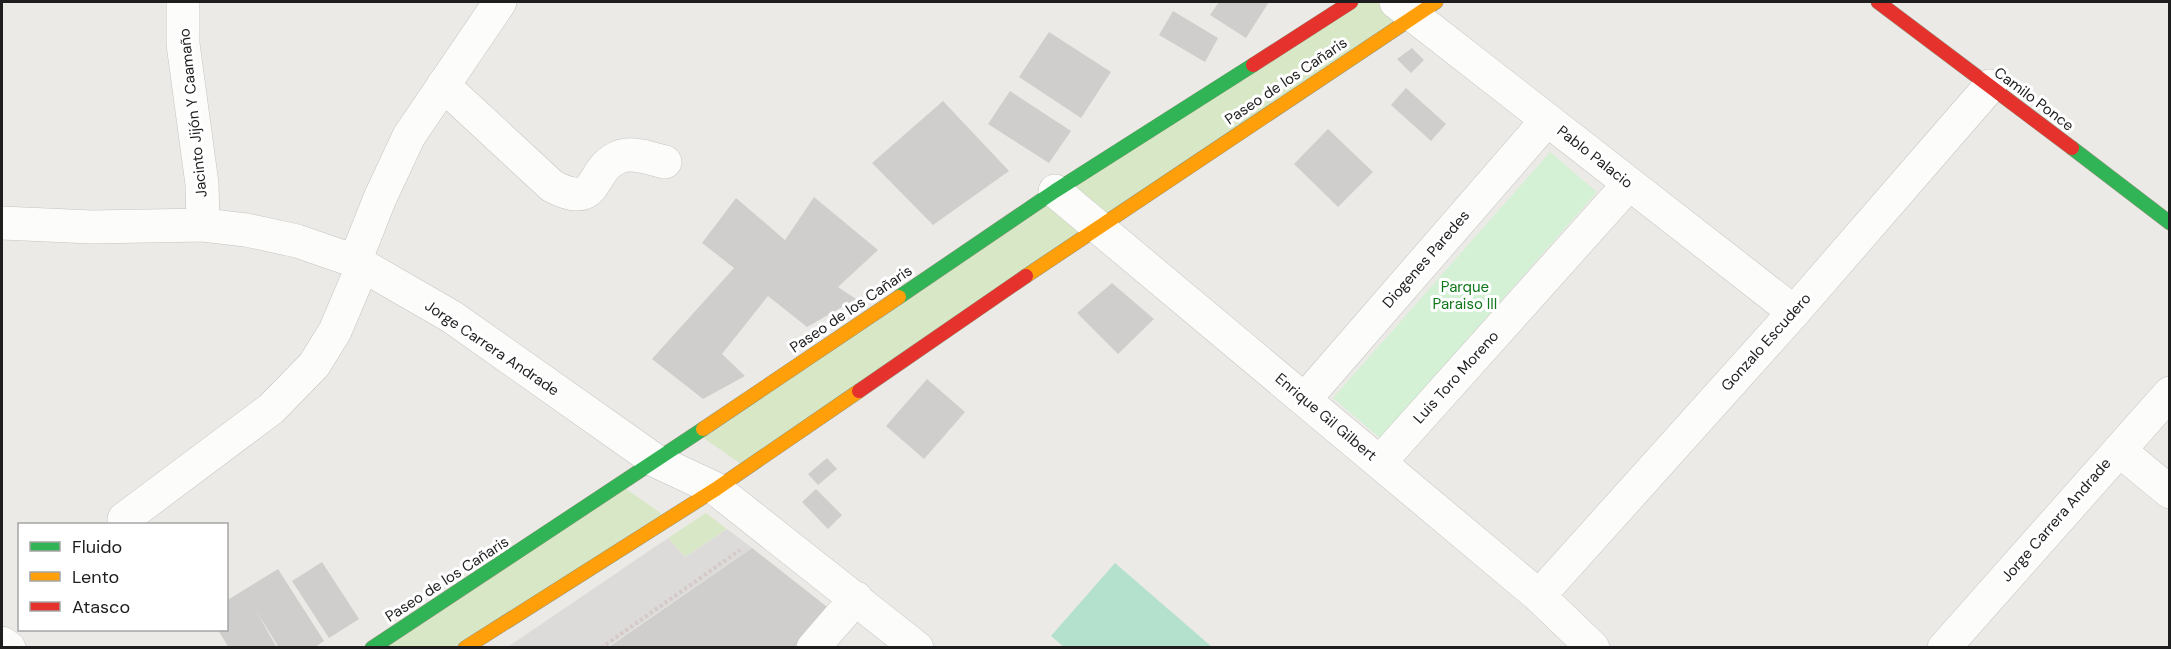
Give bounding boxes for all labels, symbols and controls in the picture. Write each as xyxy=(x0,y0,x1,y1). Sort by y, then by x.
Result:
street label: Jacinto Jijón Y Caamaño xyxy=(174,27,212,199)
street label: Paseo de los Cañaris xyxy=(1221,33,1351,129)
street label: Camilo Ponce xyxy=(1990,62,2078,136)
street label: Pablo Palacio xyxy=(1553,121,1637,193)
street label: Diogenes Paredes xyxy=(1378,206,1474,312)
street label: Paseo de los Cañaris xyxy=(786,261,916,357)
park label: Parque Paraiso III xyxy=(1433,277,1497,314)
street label: Gonzalo Escudero xyxy=(1717,289,1815,395)
street label: Jorge Carrera Andrade xyxy=(421,296,563,400)
street label: Luis Toro Moreno xyxy=(1409,326,1503,428)
street label: Enrique Gil Gilbert xyxy=(1271,369,1381,465)
street label: Jorge Carrera Andrade xyxy=(1997,454,2115,586)
legend xyxy=(18,523,228,631)
street label: Paseo de los Cañaris xyxy=(381,532,513,626)
text: Fluido xyxy=(72,535,122,559)
text: Lento xyxy=(72,565,119,589)
text: Atasco xyxy=(72,595,130,619)

